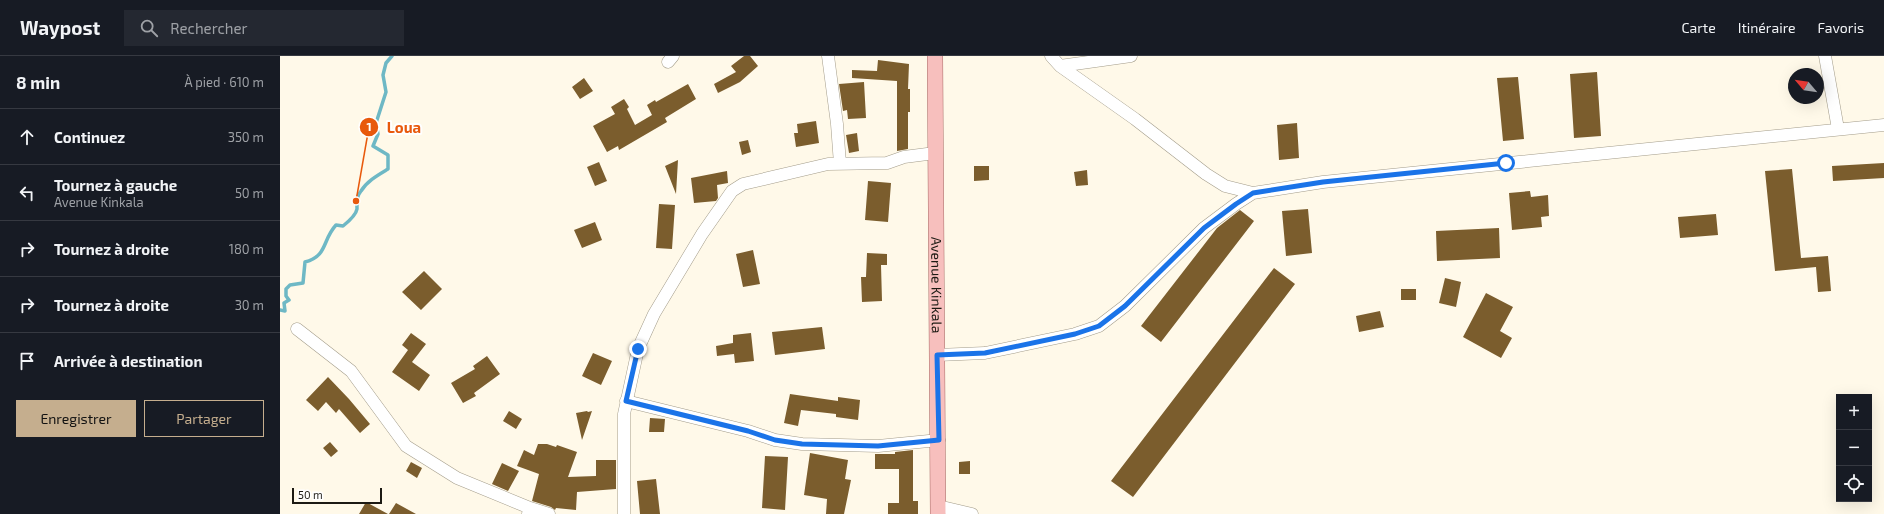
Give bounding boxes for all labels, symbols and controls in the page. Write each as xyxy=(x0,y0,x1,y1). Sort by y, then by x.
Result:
search box xyxy=(124,10,404,46)
text: Waypost xyxy=(20,16,100,39)
icon: search xyxy=(138,17,160,39)
text: Rechercher xyxy=(170,19,248,37)
text: Carte xyxy=(1682,19,1716,36)
text: Itinéraire xyxy=(1738,19,1796,36)
text: Favoris xyxy=(1818,19,1864,36)
north arrow xyxy=(1788,68,1824,104)
text: 8 min xyxy=(16,72,60,92)
text: À pied · 610 m xyxy=(185,74,264,90)
callout: Loua xyxy=(359,114,430,141)
text: Loua xyxy=(387,118,421,136)
text: 1 xyxy=(366,119,372,133)
icon: ahead xyxy=(16,126,38,148)
text: Continuez xyxy=(54,128,125,146)
text: 350 m xyxy=(228,129,264,145)
route start xyxy=(1497,154,1515,172)
text: Tournez à gauche xyxy=(54,176,177,194)
icon: left xyxy=(16,182,38,204)
text: 50 m xyxy=(235,185,264,201)
text: Avenue Kinkala xyxy=(54,194,144,210)
street label: Avenue Kinkala xyxy=(928,237,946,333)
icon: right xyxy=(16,238,38,260)
text: Tournez à droite xyxy=(54,240,169,258)
text: 180 m xyxy=(229,241,264,257)
icon: right xyxy=(16,294,38,316)
text: Tournez à droite xyxy=(54,296,169,314)
text: 30 m xyxy=(235,297,264,313)
route end xyxy=(629,340,647,358)
icon: arrive xyxy=(16,350,38,372)
text: Arrivée à destination xyxy=(54,352,202,370)
map controls xyxy=(1836,394,1872,502)
button: + xyxy=(1836,394,1872,430)
button: Enregistrer xyxy=(16,400,136,437)
button: Partager xyxy=(144,400,264,437)
button: − xyxy=(1836,430,1872,466)
button: locate xyxy=(1836,466,1872,502)
scale bar xyxy=(292,486,382,505)
text: 50 m xyxy=(298,488,323,501)

